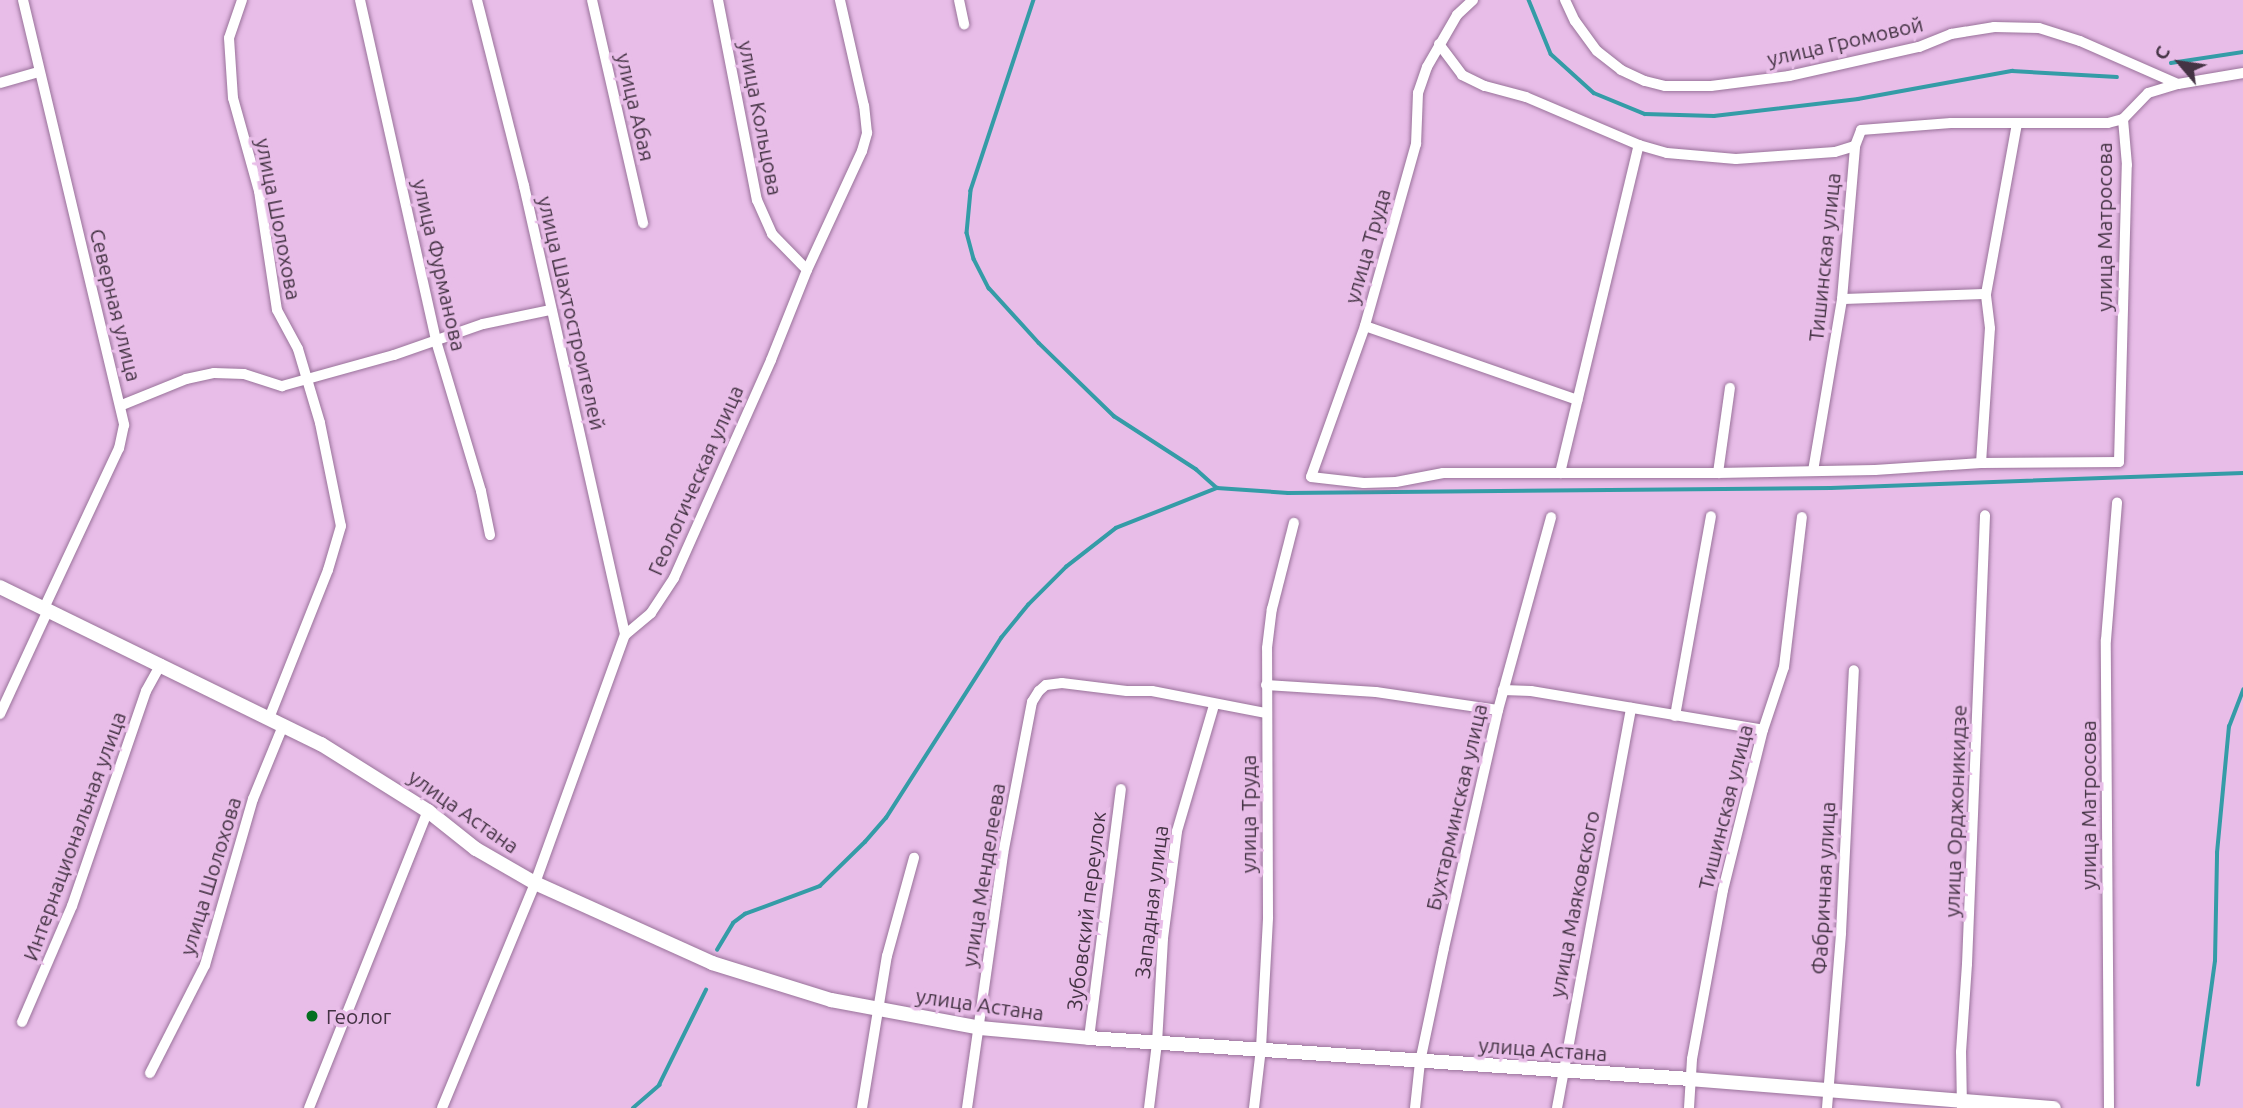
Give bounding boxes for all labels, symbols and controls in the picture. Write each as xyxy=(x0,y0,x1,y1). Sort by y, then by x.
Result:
street label: улица Громовой xyxy=(1764,11,1926,71)
north arrow xyxy=(2145,28,2215,98)
street label: улица Кольцова xyxy=(734,38,788,198)
text: С xyxy=(2149,42,2174,63)
street label: улица Абая xyxy=(611,50,661,164)
street label: улица Шолохова xyxy=(251,136,307,302)
street label: улица Матросова xyxy=(2091,142,2117,312)
street label: Тишинская улица xyxy=(1803,171,1845,343)
street label: улица Фурманова xyxy=(408,177,472,353)
street label: улица Труда xyxy=(1339,186,1395,306)
street label: улица Шахтостроителей xyxy=(533,194,611,432)
street label: Северная улица xyxy=(85,226,147,384)
street label: Геологическая улица xyxy=(642,381,748,579)
street label: Бухтарминская улица xyxy=(1420,701,1492,913)
street label: улица Орджоникидзе xyxy=(1939,704,1971,918)
street label: Интернациональная улица xyxy=(17,708,131,964)
street label: улица Матросова xyxy=(2075,720,2101,890)
street label: Тишинская улица xyxy=(1692,722,1758,892)
street label: улица Труда xyxy=(1235,755,1261,873)
street label: улица Астана xyxy=(404,764,524,858)
street label: улица Менделеева xyxy=(956,781,1010,969)
street label: улица Шолохова xyxy=(174,794,246,958)
street label: Фабричная улица xyxy=(1806,801,1840,975)
street label: улица Маяковского xyxy=(1543,808,1605,1000)
street label: Зубовский переулок xyxy=(1061,810,1111,1012)
street label: Западная улица xyxy=(1129,824,1173,980)
street label: улица Астана xyxy=(914,983,1046,1025)
place label: Геолог xyxy=(326,1003,391,1029)
marker: Геолог xyxy=(304,1008,320,1024)
street label: улица Астана xyxy=(1478,1032,1608,1066)

